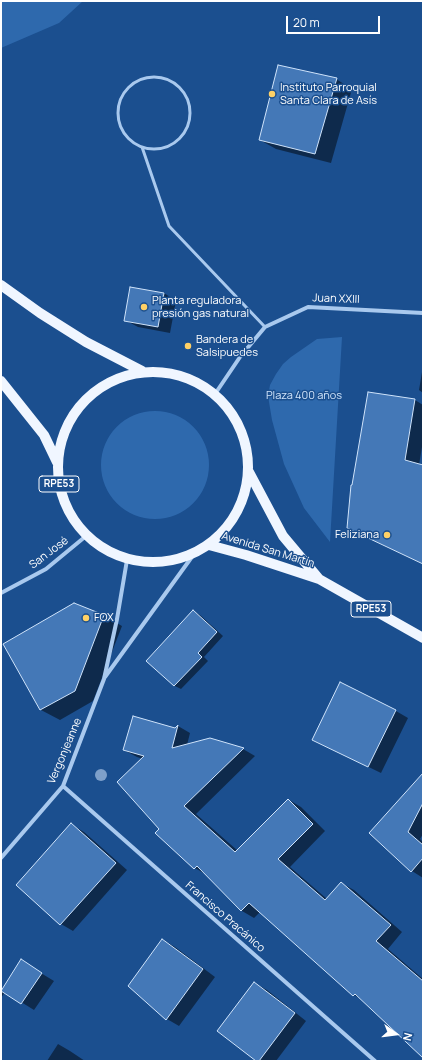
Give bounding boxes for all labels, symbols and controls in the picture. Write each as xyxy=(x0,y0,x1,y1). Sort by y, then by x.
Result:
scale bar xyxy=(288,8,382,34)
text: 20 m xyxy=(293,14,320,31)
place label: Instituto Parroquial Santa Clara de Asís xyxy=(280,81,377,107)
marker: Instituto Parroquial Santa Clara de Asís xyxy=(267,89,277,99)
street label: Juan XXIII xyxy=(312,292,360,306)
place label: Planta reguladora presión gas natural xyxy=(152,294,249,320)
marker: Planta reguladora presión gas natural xyxy=(139,302,149,312)
place label: Bandera de Salsipuedes xyxy=(196,333,258,359)
marker: Bandera de Salsipuedes xyxy=(183,341,193,351)
park label: Plaza 400 años xyxy=(266,389,342,403)
road number: RPE53 xyxy=(39,476,79,492)
place label: Feliziana xyxy=(335,528,379,542)
street label: Avenida San Martín xyxy=(220,530,316,570)
marker: Feliziana xyxy=(382,530,392,540)
street label: San José xyxy=(27,534,71,572)
road number: RPE53 xyxy=(351,601,391,617)
place label: FOX xyxy=(94,611,114,625)
marker: FOX xyxy=(81,613,91,623)
street label: Vergonjeanne xyxy=(45,716,85,786)
street label: Francisco Pracánico xyxy=(183,879,267,955)
north arrow xyxy=(376,1014,416,1054)
text: N xyxy=(400,1031,416,1043)

